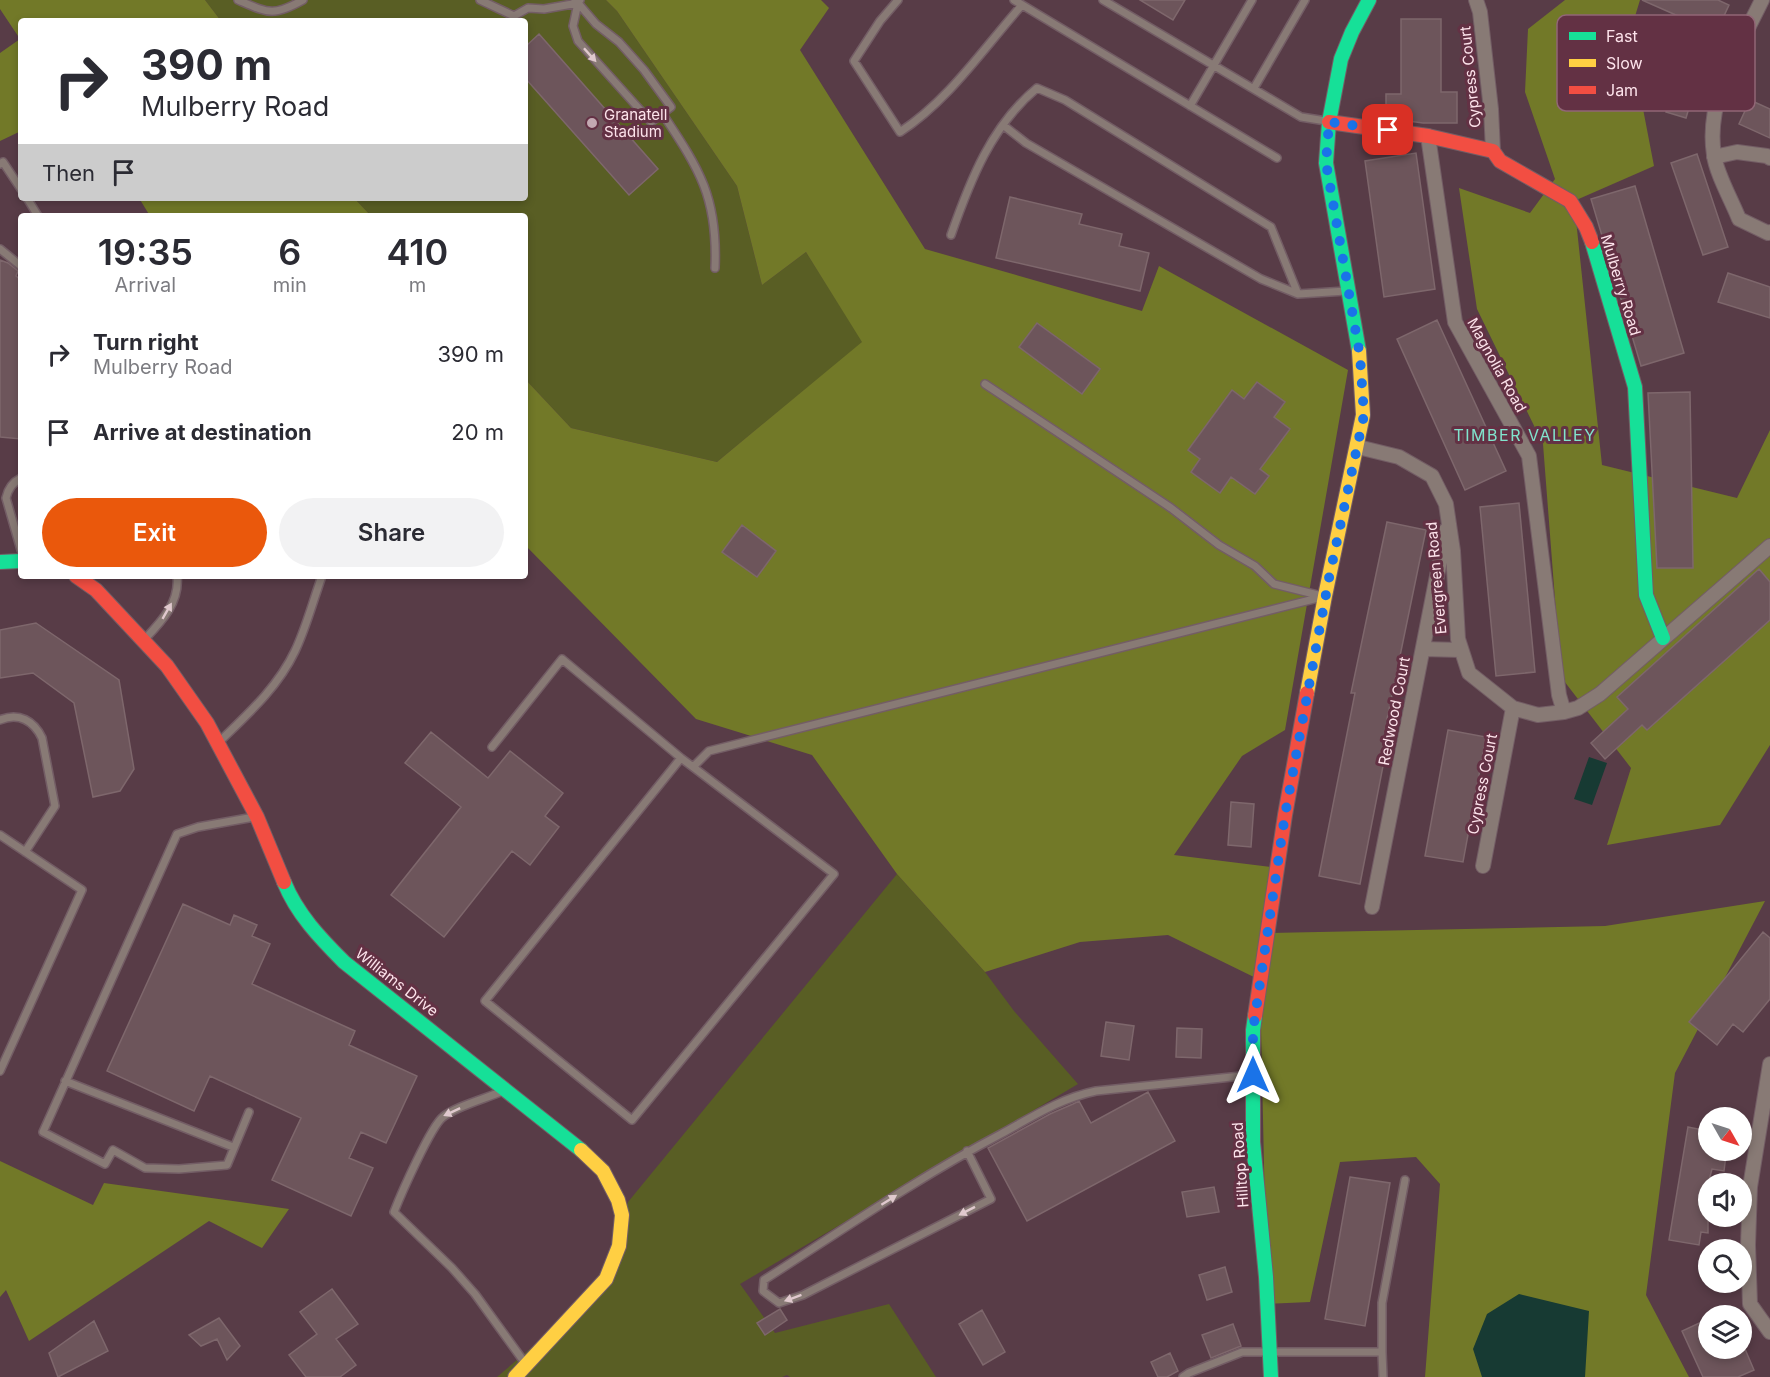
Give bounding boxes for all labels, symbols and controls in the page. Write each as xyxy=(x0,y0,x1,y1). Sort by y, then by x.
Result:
legend xyxy=(1557,15,1755,111)
street label: Cypress Court xyxy=(1455,25,1485,129)
text: Fast xyxy=(1606,26,1638,46)
text: 390 m xyxy=(141,39,272,90)
icon: right xyxy=(42,42,120,120)
one-way arrow xyxy=(583,47,597,62)
text: Slow xyxy=(1606,53,1643,73)
text: Jam xyxy=(1606,80,1638,100)
text: Mulberry Road xyxy=(141,90,329,123)
pin xyxy=(1362,104,1413,155)
place label: Granatell Stadium xyxy=(604,105,667,141)
icon: arrive xyxy=(1371,113,1404,146)
marker: Granatell Stadium xyxy=(585,116,599,130)
icon: arrive xyxy=(107,156,140,189)
text: Then xyxy=(42,160,95,186)
text: 19:35 xyxy=(98,230,193,274)
text: 6 xyxy=(278,230,301,274)
text: 410 xyxy=(386,230,448,274)
street label: Mulberry Road xyxy=(1597,232,1645,338)
text: Arrival xyxy=(115,273,176,297)
text: min xyxy=(273,273,307,297)
text: m xyxy=(409,273,426,297)
street label: Magnolia Road xyxy=(1463,314,1531,416)
text: Turn right xyxy=(93,329,199,355)
icon: right xyxy=(42,338,75,371)
text: 390 m xyxy=(437,341,504,367)
text: Mulberry Road xyxy=(93,355,232,379)
icon: arrive xyxy=(42,416,75,449)
text: Arrive at destination xyxy=(93,419,312,445)
text: 20 m xyxy=(451,419,504,445)
district label: TIMBER VALLEY xyxy=(1453,425,1597,445)
button: Exit xyxy=(42,498,267,567)
button: Share xyxy=(279,498,504,567)
street label: Evergreen Road xyxy=(1422,521,1450,635)
one-way arrow xyxy=(162,603,172,620)
street label: Redwood Court xyxy=(1374,655,1414,767)
street label: Cypress Court xyxy=(1463,732,1501,836)
street label: Williams Drive xyxy=(352,944,442,1020)
position arrow xyxy=(1221,1043,1285,1107)
north arrow xyxy=(1698,1107,1752,1161)
map controls xyxy=(1698,1107,1752,1359)
one-way arrow xyxy=(444,1108,461,1117)
street label: Hilltop Road xyxy=(1228,1122,1252,1208)
button: sound xyxy=(1698,1173,1752,1227)
one-way arrow xyxy=(881,1195,897,1206)
one-way arrow xyxy=(959,1206,976,1215)
button: search xyxy=(1698,1239,1752,1293)
one-way arrow xyxy=(784,1294,802,1304)
button: layers xyxy=(1698,1305,1752,1359)

